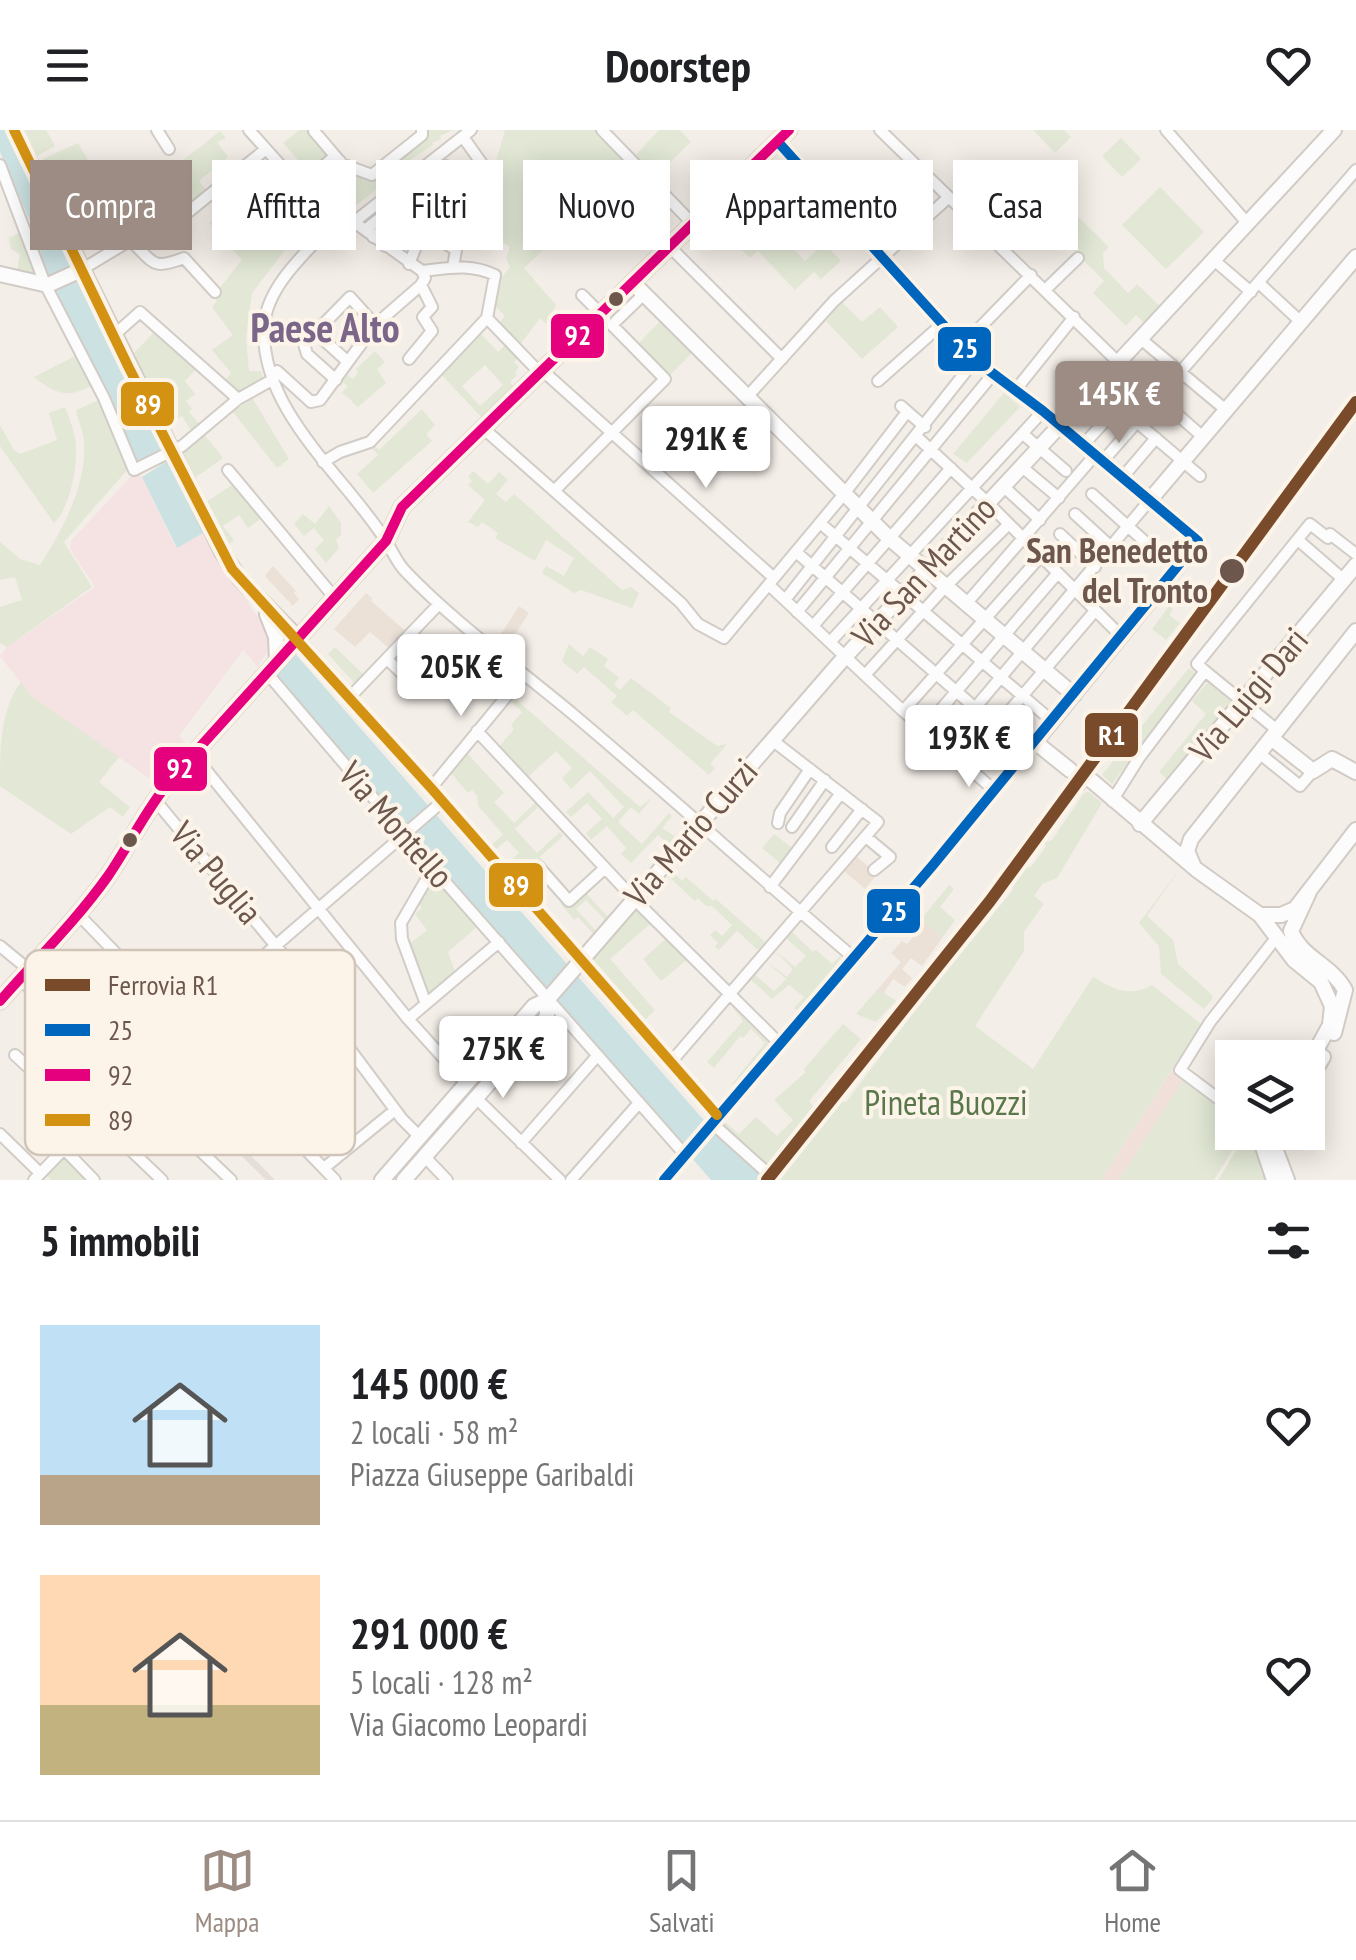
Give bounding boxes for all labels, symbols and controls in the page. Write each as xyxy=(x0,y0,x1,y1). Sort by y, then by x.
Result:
text: Doorstep xyxy=(605,36,751,94)
icon: menu xyxy=(40,38,95,93)
icon: heart xyxy=(1261,38,1316,93)
chip: Compra xyxy=(30,160,192,250)
chip: Affitta xyxy=(212,160,356,250)
chip: Filtri xyxy=(376,160,503,250)
chip: Nuovo xyxy=(523,160,670,250)
chip: Appartamento xyxy=(690,160,933,250)
chip: Casa xyxy=(953,160,1078,250)
unlabelled marker xyxy=(606,289,626,309)
district label: Paese Alto xyxy=(251,301,399,353)
line badge: 92 xyxy=(549,312,606,360)
text: 92 xyxy=(565,316,591,353)
line badge: 25 xyxy=(936,325,993,373)
text: 25 xyxy=(952,329,978,366)
pin: 145K € xyxy=(1038,361,1200,446)
text: 145K € xyxy=(1077,372,1161,414)
line badge: 89 xyxy=(119,380,176,428)
text: 89 xyxy=(135,385,161,422)
pin: 291K € xyxy=(625,406,787,491)
text: 291K € xyxy=(664,417,748,459)
street label: Via San Martino xyxy=(840,486,1005,658)
place label: San Benedetto del Tronto xyxy=(1026,527,1208,613)
marker: San Benedetto del Tronto xyxy=(1217,556,1247,586)
street label: Via Luigi Dari xyxy=(1178,618,1318,772)
pin: 205K € xyxy=(380,634,542,719)
text: 205K € xyxy=(419,645,503,687)
pin: 193K € xyxy=(888,705,1050,790)
line badge: R1 xyxy=(1083,711,1140,759)
text: 193K € xyxy=(927,716,1011,758)
text: R1 xyxy=(1098,716,1126,753)
line badge: 92 xyxy=(152,745,209,793)
text: 92 xyxy=(167,749,193,786)
street label: Via Mario Curzi xyxy=(613,749,767,917)
street label: Via Montello xyxy=(328,751,464,897)
street label: Via Puglia xyxy=(160,811,273,933)
unlabelled marker xyxy=(120,830,140,850)
line badge: 89 xyxy=(487,861,545,909)
text: 89 xyxy=(503,866,529,903)
line badge: 25 xyxy=(865,887,922,935)
text: 25 xyxy=(881,892,907,929)
legend xyxy=(25,950,355,1155)
text: Ferrovia R1 xyxy=(108,966,218,1003)
text: 25 xyxy=(108,1011,133,1048)
pin: 275K € xyxy=(422,1016,584,1101)
text: 275K € xyxy=(461,1027,545,1069)
map controls xyxy=(1215,1040,1325,1150)
button: layers xyxy=(1215,1040,1325,1150)
text: 92 xyxy=(108,1056,133,1093)
park label: Pineta Buozzi xyxy=(864,1079,1028,1125)
text: 89 xyxy=(108,1101,133,1138)
text: 5 immobili xyxy=(40,1213,200,1268)
icon: filters xyxy=(1261,1213,1316,1268)
text: 145 000 € xyxy=(350,1356,508,1411)
icon: home xyxy=(120,1365,240,1485)
icon: heart xyxy=(1261,1398,1316,1453)
text: 2 locali · 58 m² xyxy=(350,1411,518,1453)
text: Piazza Giuseppe Garibaldi xyxy=(350,1453,634,1495)
text: 291 000 € xyxy=(350,1606,508,1661)
icon: home xyxy=(120,1615,240,1735)
icon: heart xyxy=(1261,1648,1316,1703)
text: 5 locali · 128 m² xyxy=(350,1661,533,1703)
text: Via Giacomo Leopardi xyxy=(350,1703,588,1745)
tab: Mappa xyxy=(195,1843,259,1940)
tab: Salvati xyxy=(649,1843,715,1940)
tab: Home xyxy=(1104,1843,1161,1940)

